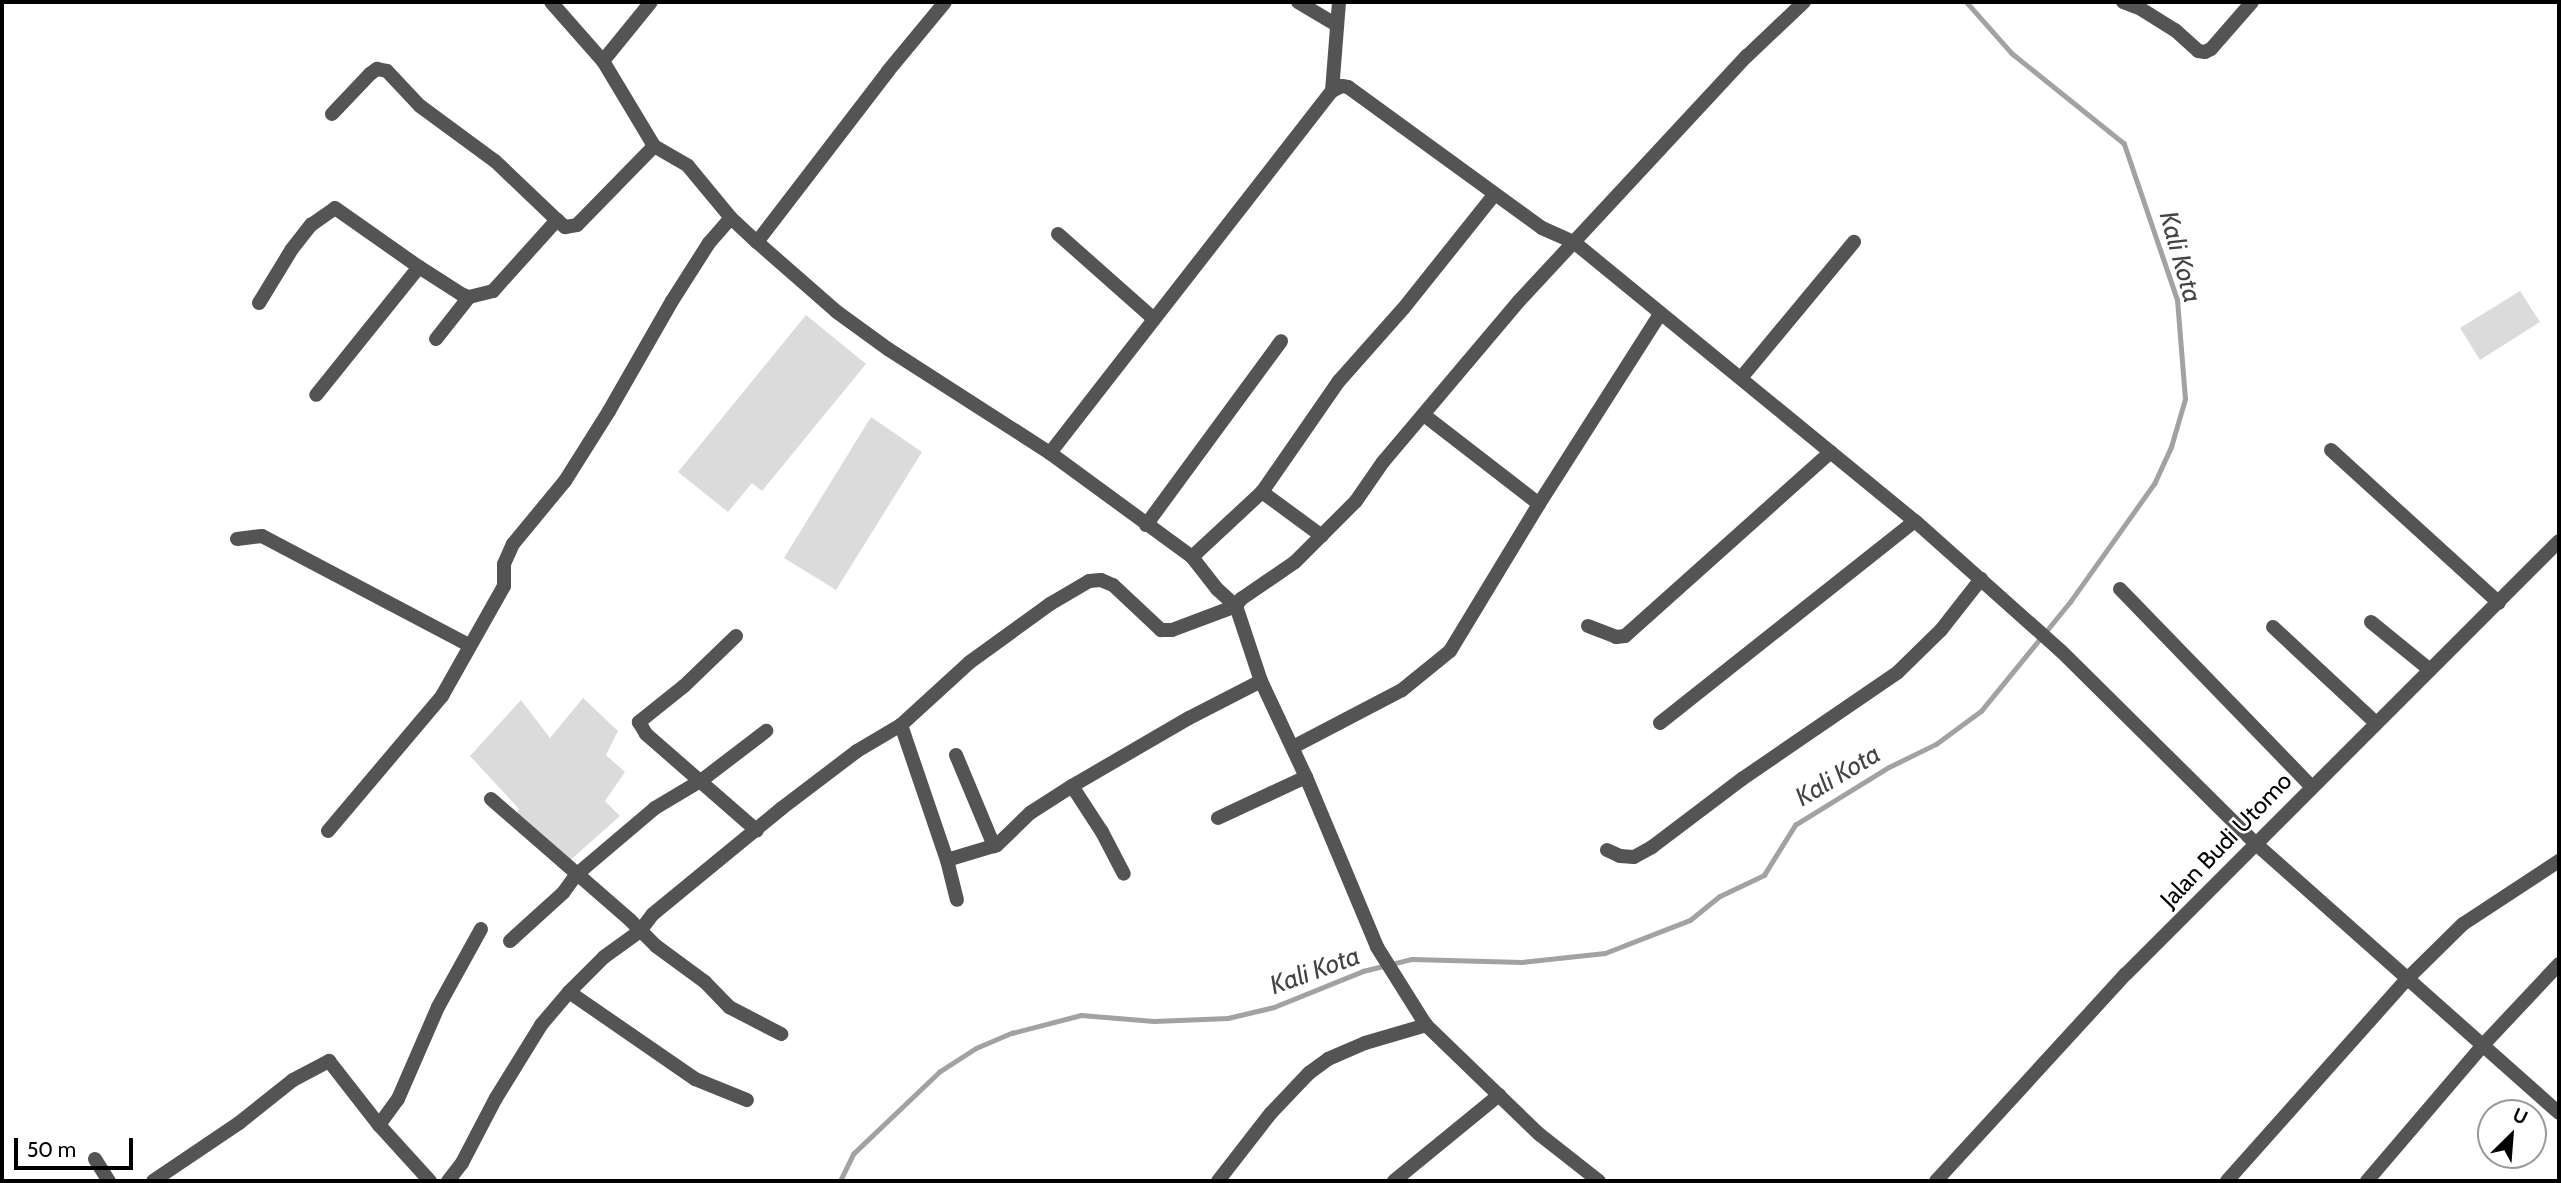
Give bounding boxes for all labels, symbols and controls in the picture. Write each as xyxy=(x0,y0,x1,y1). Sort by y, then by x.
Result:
water label: Kali Kota xyxy=(2152,208,2208,306)
water label: Kali Kota xyxy=(1790,739,1886,813)
street label: Jalan Budi Utomo xyxy=(2154,766,2298,914)
water label: Kali Kota xyxy=(1266,940,1364,1002)
north arrow xyxy=(2477,1099,2547,1169)
text: U xyxy=(2509,1103,2531,1130)
scale bar xyxy=(18,1124,136,1168)
text: 50 m xyxy=(27,1137,76,1162)

